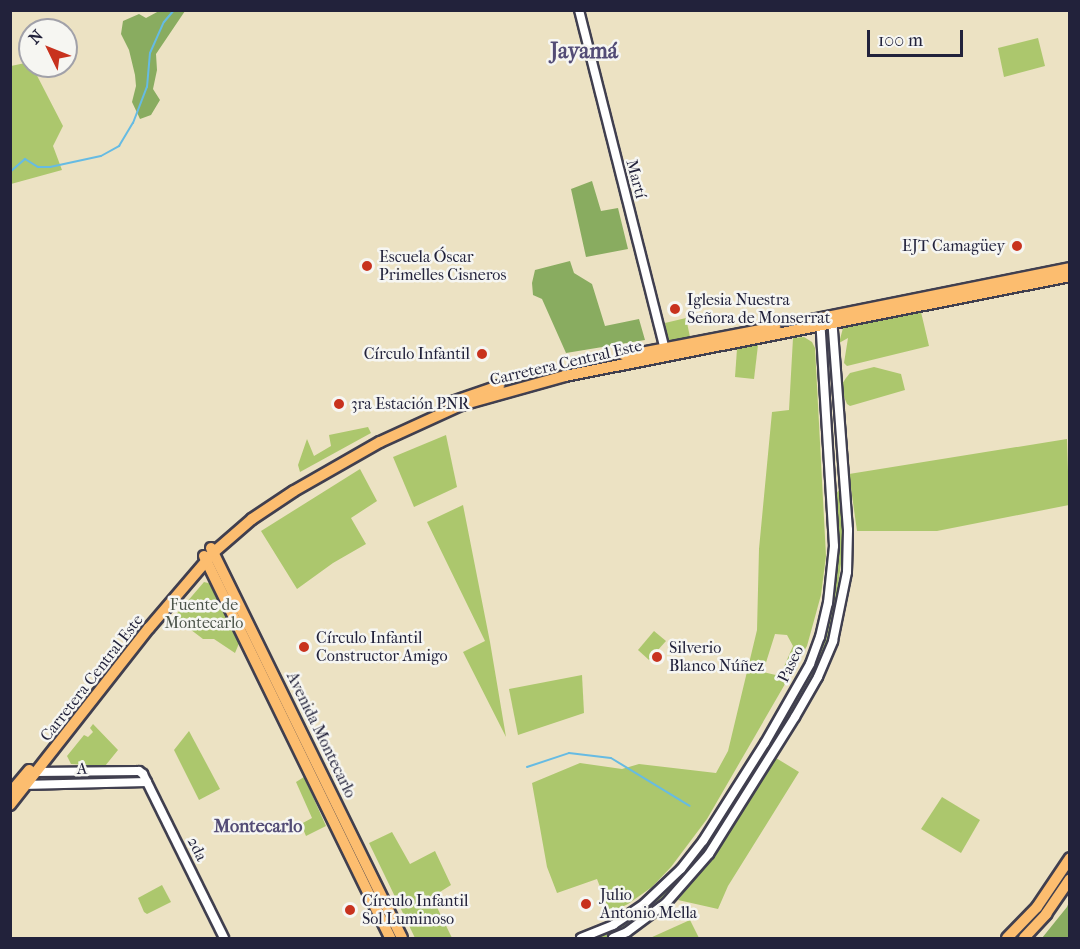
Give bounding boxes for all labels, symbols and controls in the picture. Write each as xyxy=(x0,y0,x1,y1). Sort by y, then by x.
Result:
north arrow xyxy=(18,18,78,78)
scale bar xyxy=(870,18,966,56)
text: N xyxy=(25,26,47,48)
text: 100 m xyxy=(878,30,923,51)
district label: Jayamá xyxy=(550,39,618,65)
street label: Martí xyxy=(622,158,650,200)
place label: EJT Camagüey xyxy=(902,236,1005,256)
marker: EJT Camagüey xyxy=(1010,239,1024,253)
place label: Escuela Óscar Primelles Cisneros xyxy=(379,247,506,285)
marker: Escuela Óscar Primelles Cisneros xyxy=(360,259,374,273)
place label: Iglesia Nuestra Señora de Monserrat xyxy=(687,290,830,328)
marker: Iglesia Nuestra Señora de Monserrat xyxy=(668,302,682,316)
street label: Carretera Central Este xyxy=(488,336,644,390)
place label: Círculo Infantil xyxy=(364,344,470,364)
marker: Círculo Infantil xyxy=(475,347,489,361)
place label: 3ra Estación PNR xyxy=(351,394,470,414)
marker: 3ra Estación PNR xyxy=(332,397,346,411)
park label: Fuente de Montecarlo xyxy=(165,595,243,633)
street label: Carretera Central Este xyxy=(36,611,148,745)
place label: Círculo Infantil Constructor Amigo xyxy=(316,628,448,666)
place label: Silverio Blanco Núñez xyxy=(669,638,764,676)
marker: Círculo Infantil Constructor Amigo xyxy=(297,640,311,654)
street label: Paseo xyxy=(774,642,808,686)
marker: Silverio Blanco Núñez xyxy=(650,650,664,664)
street label: Avenida Montecarlo xyxy=(282,669,360,801)
street label: A xyxy=(76,759,88,779)
district label: Montecarlo xyxy=(214,816,302,838)
street label: 2da xyxy=(183,834,211,864)
place label: Julio Antonio Mella xyxy=(600,885,697,923)
place label: Círculo Infantil Sol Luminoso xyxy=(362,891,468,929)
marker: Julio Antonio Mella xyxy=(577,895,595,913)
marker: Círculo Infantil Sol Luminoso xyxy=(343,903,357,917)

